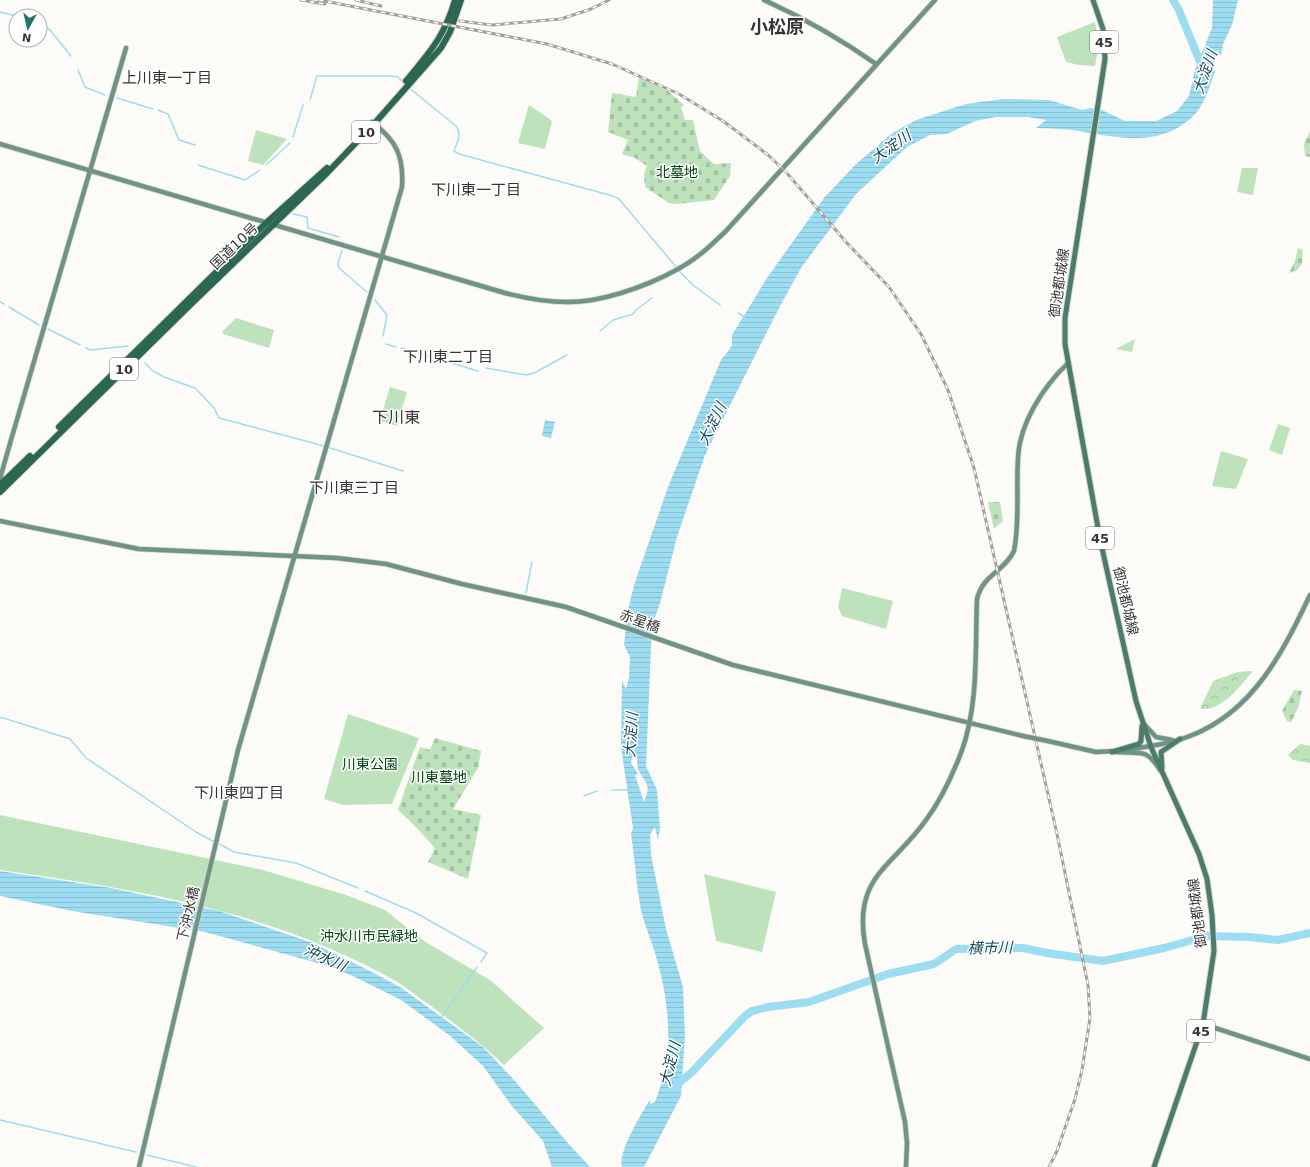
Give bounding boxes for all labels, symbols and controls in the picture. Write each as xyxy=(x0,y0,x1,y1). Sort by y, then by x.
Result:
north arrow xyxy=(8,8,48,48)
district label: 小松原 xyxy=(750,16,804,37)
text: N xyxy=(21,30,32,44)
road number: 45 xyxy=(1090,31,1118,53)
water label: 大淀川 xyxy=(1189,46,1221,96)
district label: 上川東一丁目 xyxy=(122,69,212,87)
road number: 10 xyxy=(352,121,380,143)
water label: 大淀川 xyxy=(867,126,916,167)
park label: 北墓地 xyxy=(656,164,698,180)
district label: 下川東一丁目 xyxy=(431,181,521,199)
street label: 国道10号 xyxy=(207,219,261,273)
street label: 御池都城線 xyxy=(1046,247,1072,319)
district label: 下川東二丁目 xyxy=(403,348,493,366)
road number: 10 xyxy=(110,358,138,380)
water label: 大淀川 xyxy=(694,398,731,448)
district label: 下川東 xyxy=(372,408,420,427)
district label: 下川東三丁目 xyxy=(309,479,399,497)
road number: 45 xyxy=(1086,527,1114,549)
street label: 御池都城線 xyxy=(1110,565,1142,637)
street label: 赤星橋 xyxy=(618,606,662,636)
water label: 大淀川 xyxy=(620,710,642,758)
park label: 川東公園 xyxy=(342,756,398,772)
park label: 川東墓地 xyxy=(411,769,467,785)
district label: 下川東四丁目 xyxy=(194,784,284,802)
street label: 御池都城線 xyxy=(1185,877,1209,949)
street label: 下沖水橋 xyxy=(174,885,202,943)
park label: 沖水川市民緑地 xyxy=(320,928,418,944)
water label: 横市川 xyxy=(967,939,1015,957)
water label: 沖水川 xyxy=(301,941,351,976)
road number: 45 xyxy=(1187,1020,1215,1042)
water label: 大淀川 xyxy=(656,1038,685,1088)

